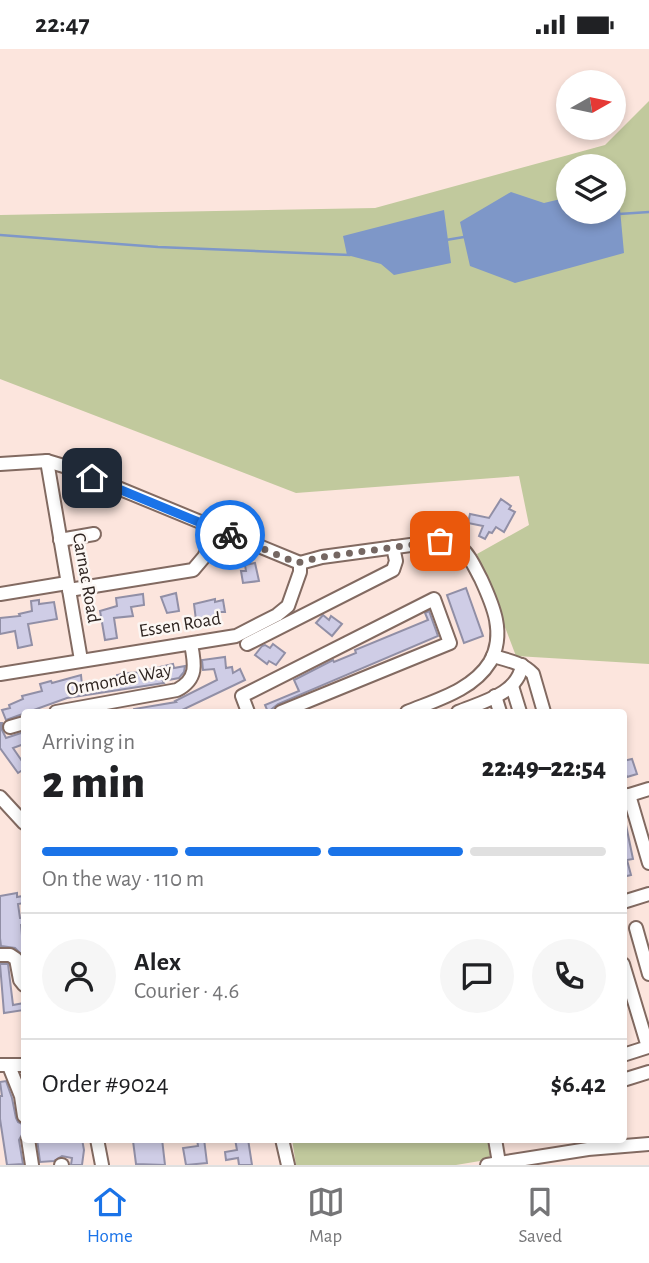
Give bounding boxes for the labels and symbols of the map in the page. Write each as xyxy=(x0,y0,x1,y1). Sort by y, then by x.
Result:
north arrow xyxy=(556,70,626,140)
pin xyxy=(62,448,122,508)
courier xyxy=(195,500,265,570)
pin xyxy=(410,511,470,571)
street label: Carnac Road xyxy=(69,531,103,625)
street label: Essen Road xyxy=(138,609,222,641)
street label: Ormonde Way xyxy=(65,660,173,700)

